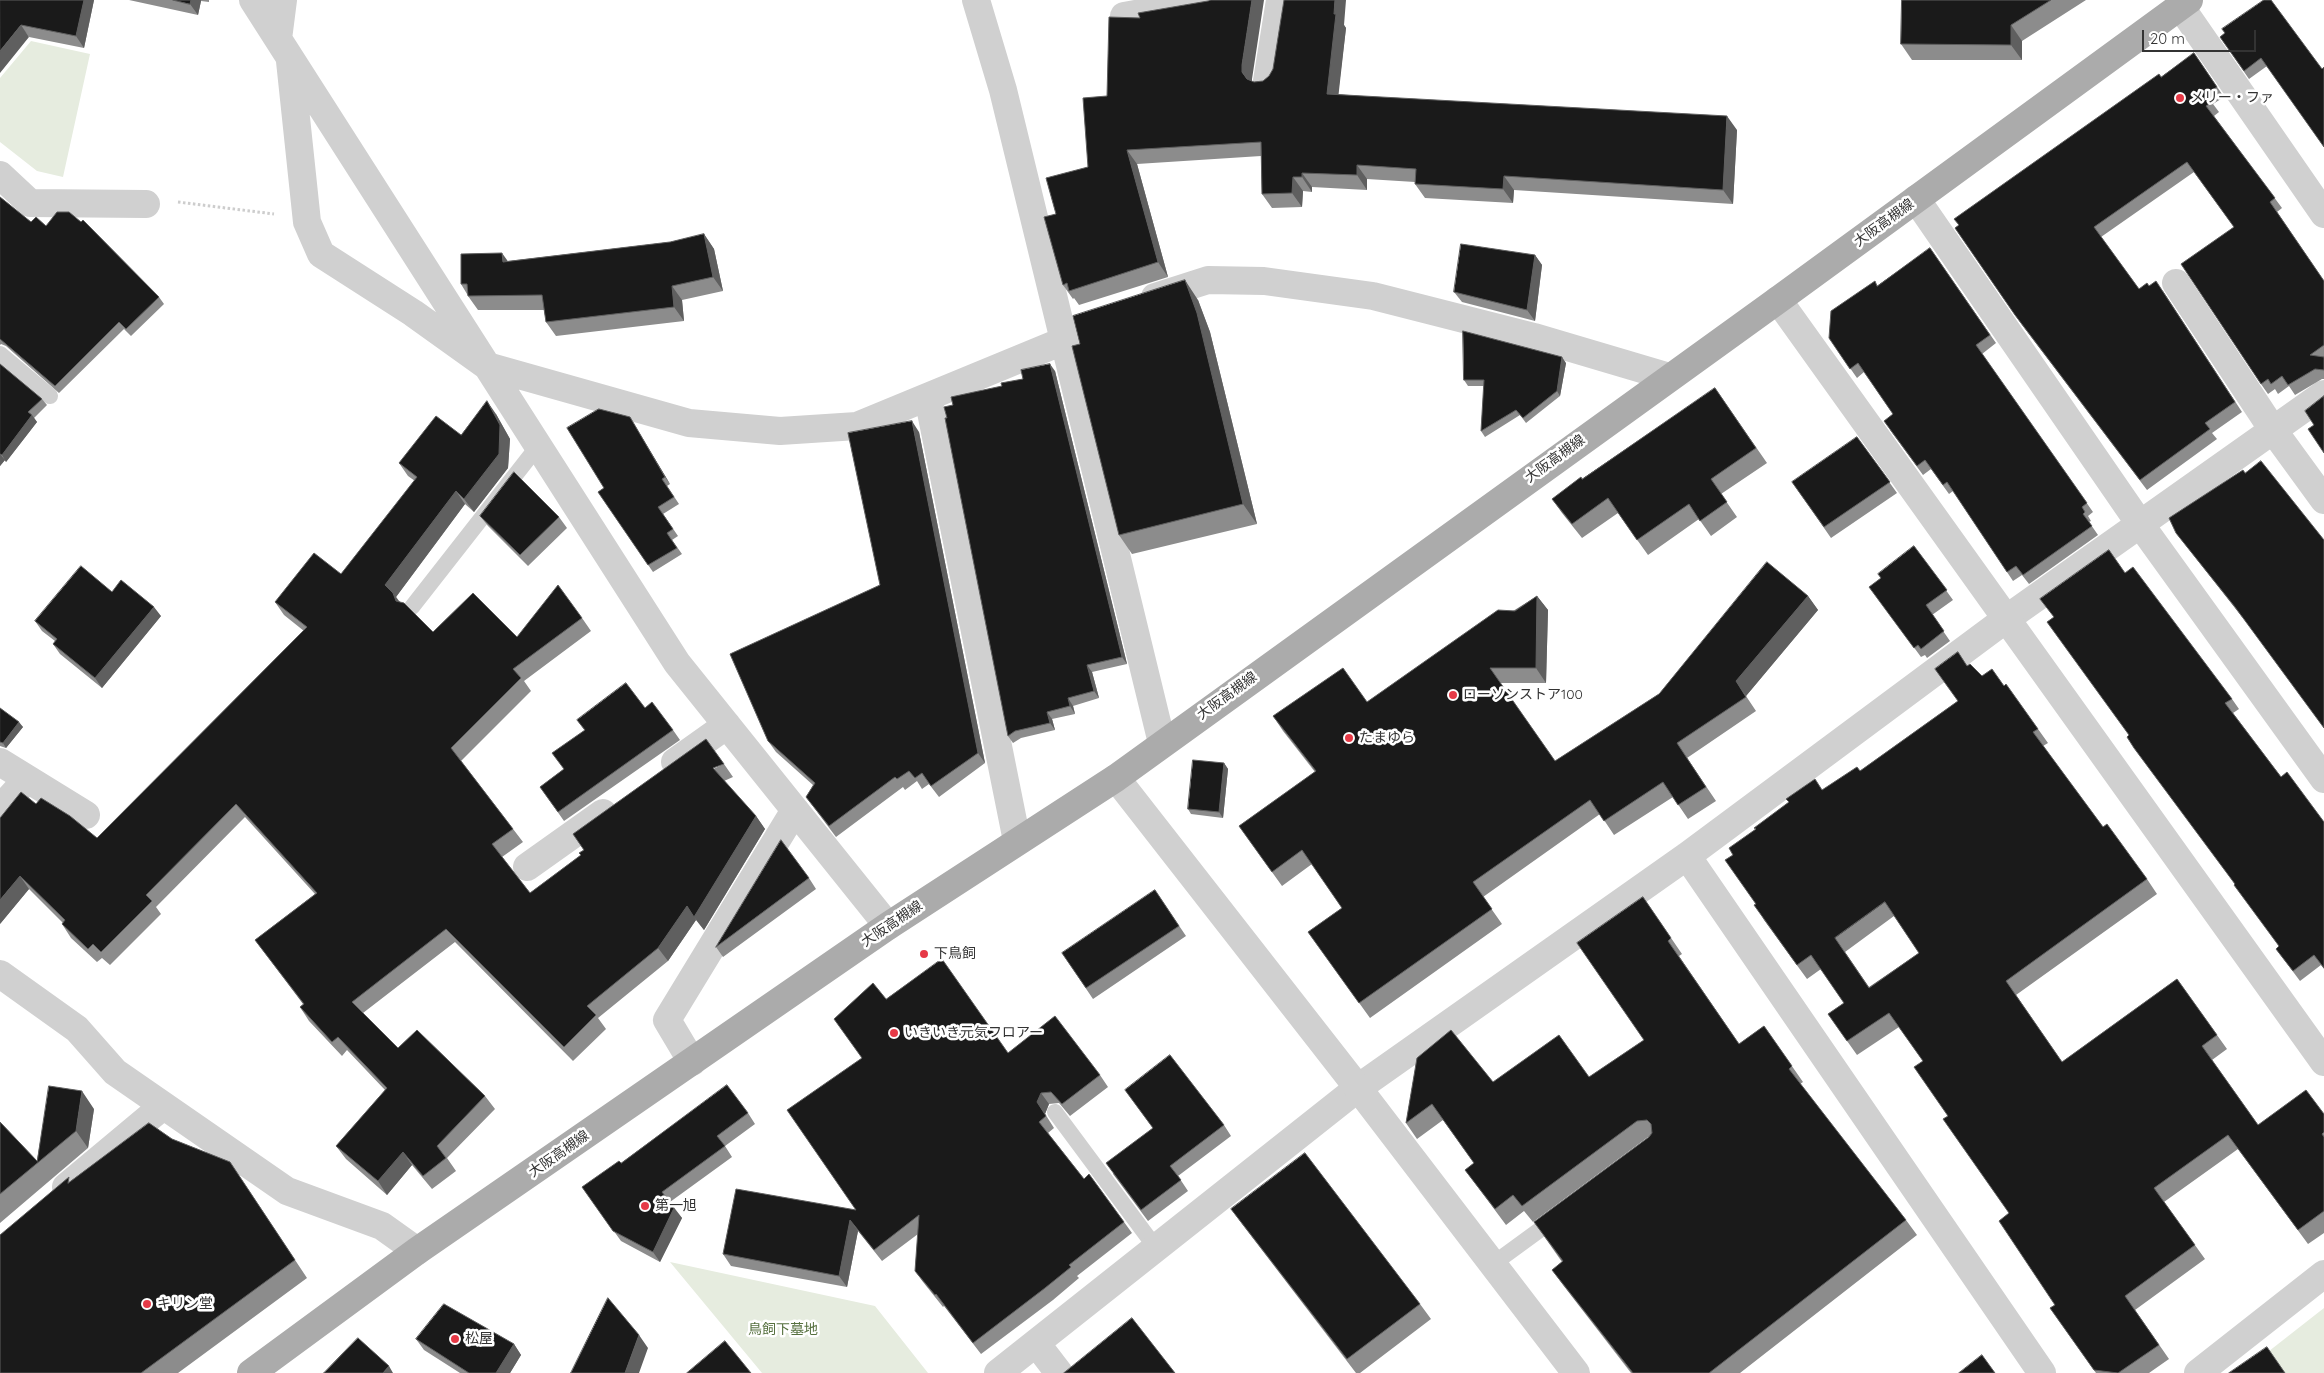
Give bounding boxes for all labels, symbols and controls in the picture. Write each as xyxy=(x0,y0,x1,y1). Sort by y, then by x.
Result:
scale bar xyxy=(2144,20,2258,52)
text: 20 m xyxy=(2150,29,2185,48)
place label: メリー・ファ xyxy=(2190,90,2274,106)
marker: メリー・ファ xyxy=(2174,92,2186,104)
street label: 大阪高槻線 xyxy=(1851,196,1917,250)
street label: 大阪高槻線 xyxy=(1522,432,1588,486)
street label: 大阪高槻線 xyxy=(1194,669,1260,723)
place label: ローソンストア100 xyxy=(1463,687,1583,703)
marker: ローソンストア100 xyxy=(1447,689,1459,701)
place label: たまゆら xyxy=(1359,730,1415,746)
marker: たまゆら xyxy=(1343,732,1355,744)
street label: 大阪高槻線 xyxy=(858,897,926,951)
place label: 下鳥飼 xyxy=(934,946,976,962)
marker: 下鳥飼 xyxy=(918,948,930,960)
place label: いきいき元気フロアー xyxy=(904,1025,1043,1041)
marker: いきいき元気フロアー xyxy=(888,1027,900,1039)
street label: 大阪高槻線 xyxy=(526,1127,592,1181)
place label: 第一旭 xyxy=(655,1198,697,1214)
marker: 第一旭 xyxy=(639,1200,651,1212)
place label: キリン堂 xyxy=(157,1296,213,1312)
marker: キリン堂 xyxy=(141,1298,153,1310)
park label: 鳥飼下墓地 xyxy=(748,1322,818,1338)
place label: 松屋 xyxy=(465,1331,493,1347)
marker: 松屋 xyxy=(449,1333,461,1345)

